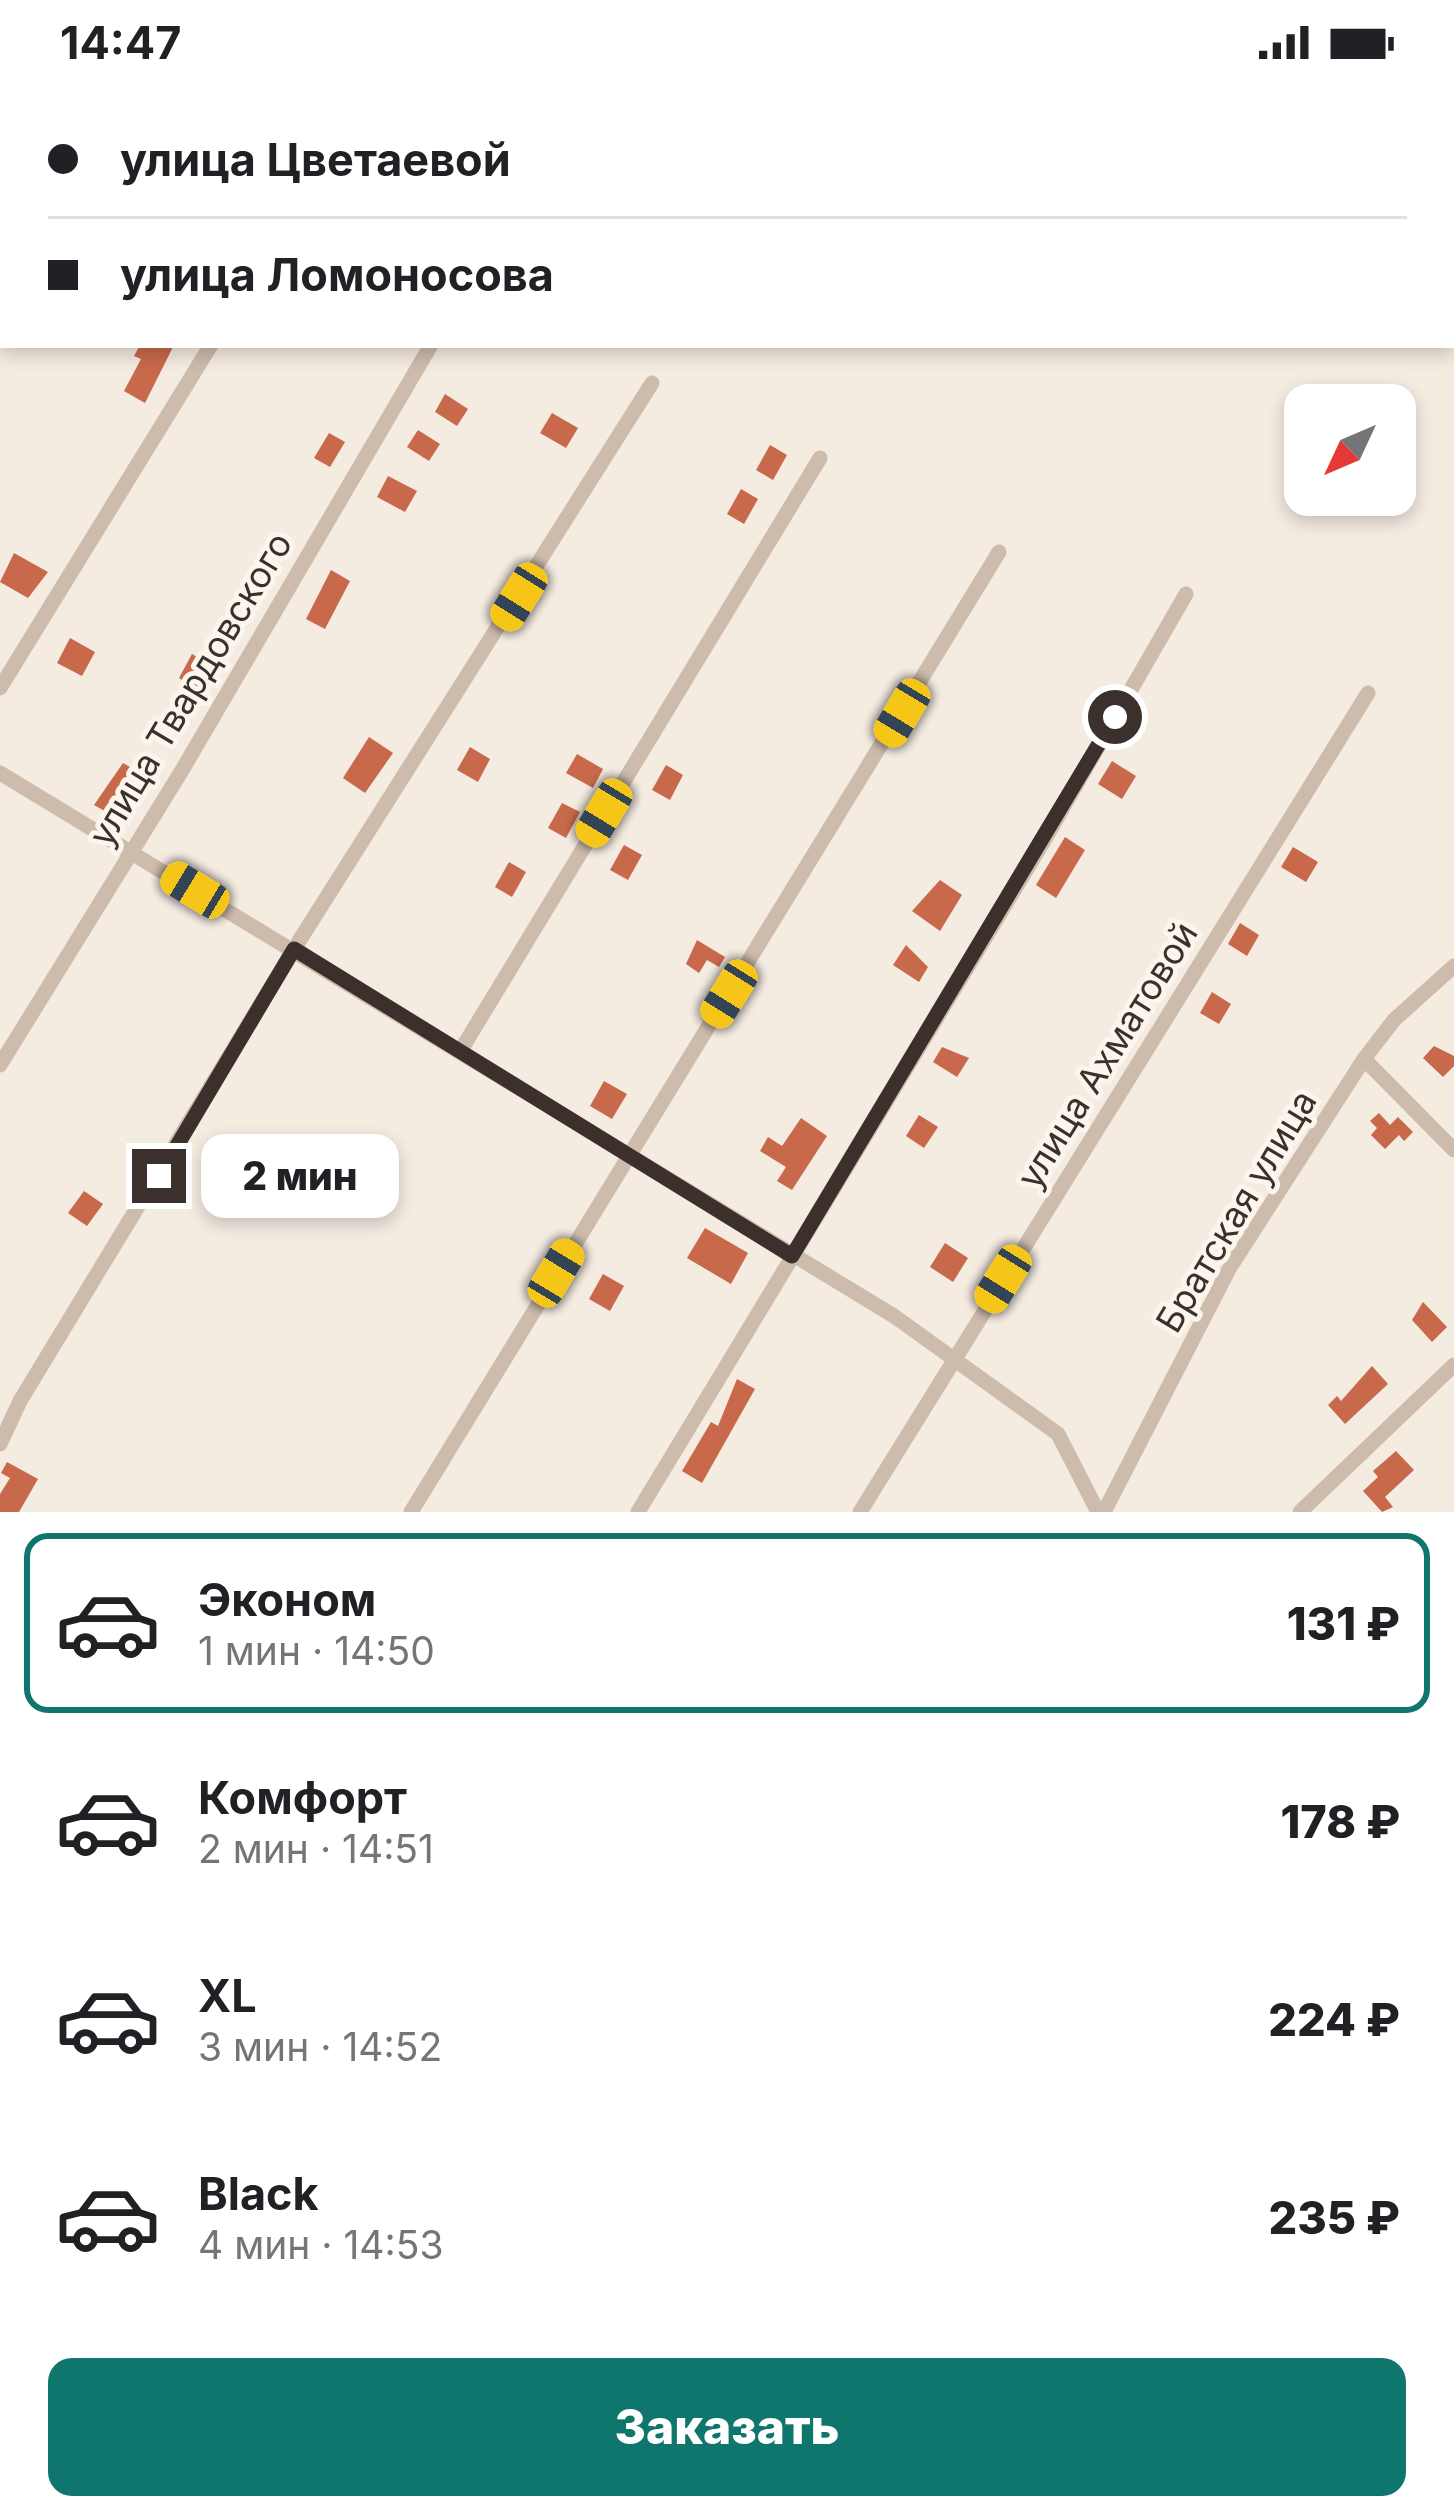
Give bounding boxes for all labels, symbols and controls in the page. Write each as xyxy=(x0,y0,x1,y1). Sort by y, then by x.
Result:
text: 14:47 xyxy=(60,15,181,70)
text: улица Цветаевой xyxy=(120,132,511,187)
text: улица Ломоносова xyxy=(120,247,554,302)
north arrow xyxy=(1284,384,1416,516)
map controls xyxy=(1284,384,1416,516)
street label: улица Твардовского xyxy=(79,524,301,854)
car xyxy=(485,557,553,637)
car xyxy=(868,673,936,753)
route start xyxy=(1088,690,1142,744)
car xyxy=(570,773,638,853)
car xyxy=(155,856,235,924)
street label: улица Ахматовой xyxy=(1007,914,1207,1196)
car xyxy=(695,954,763,1034)
street label: Братская улица xyxy=(1146,1082,1326,1340)
callout: 2 мин xyxy=(201,1134,399,1218)
route end xyxy=(132,1149,186,1203)
text: 2 мин xyxy=(242,1152,358,1199)
car xyxy=(522,1233,590,1313)
car xyxy=(969,1239,1037,1319)
icon: car xyxy=(54,1569,162,1677)
text: Эконом xyxy=(198,1572,376,1627)
text: 131 ₽ xyxy=(1287,1596,1400,1651)
text: 1 мин · 14:50 xyxy=(198,1627,435,1674)
icon: car xyxy=(54,1767,162,1875)
text: Комфорт xyxy=(198,1770,407,1825)
text: 178 ₽ xyxy=(1280,1794,1400,1849)
text: 2 мин · 14:51 xyxy=(198,1825,434,1872)
icon: car xyxy=(54,1965,162,2073)
text: XL xyxy=(198,1968,257,2023)
text: 224 ₽ xyxy=(1268,1992,1400,2047)
text: 3 мин · 14:52 xyxy=(198,2023,442,2070)
icon: car xyxy=(54,2163,162,2271)
text: Black xyxy=(198,2166,319,2221)
text: 235 ₽ xyxy=(1268,2190,1400,2245)
text: 4 мин · 14:53 xyxy=(198,2221,444,2268)
button: Заказать xyxy=(48,2358,1406,2496)

